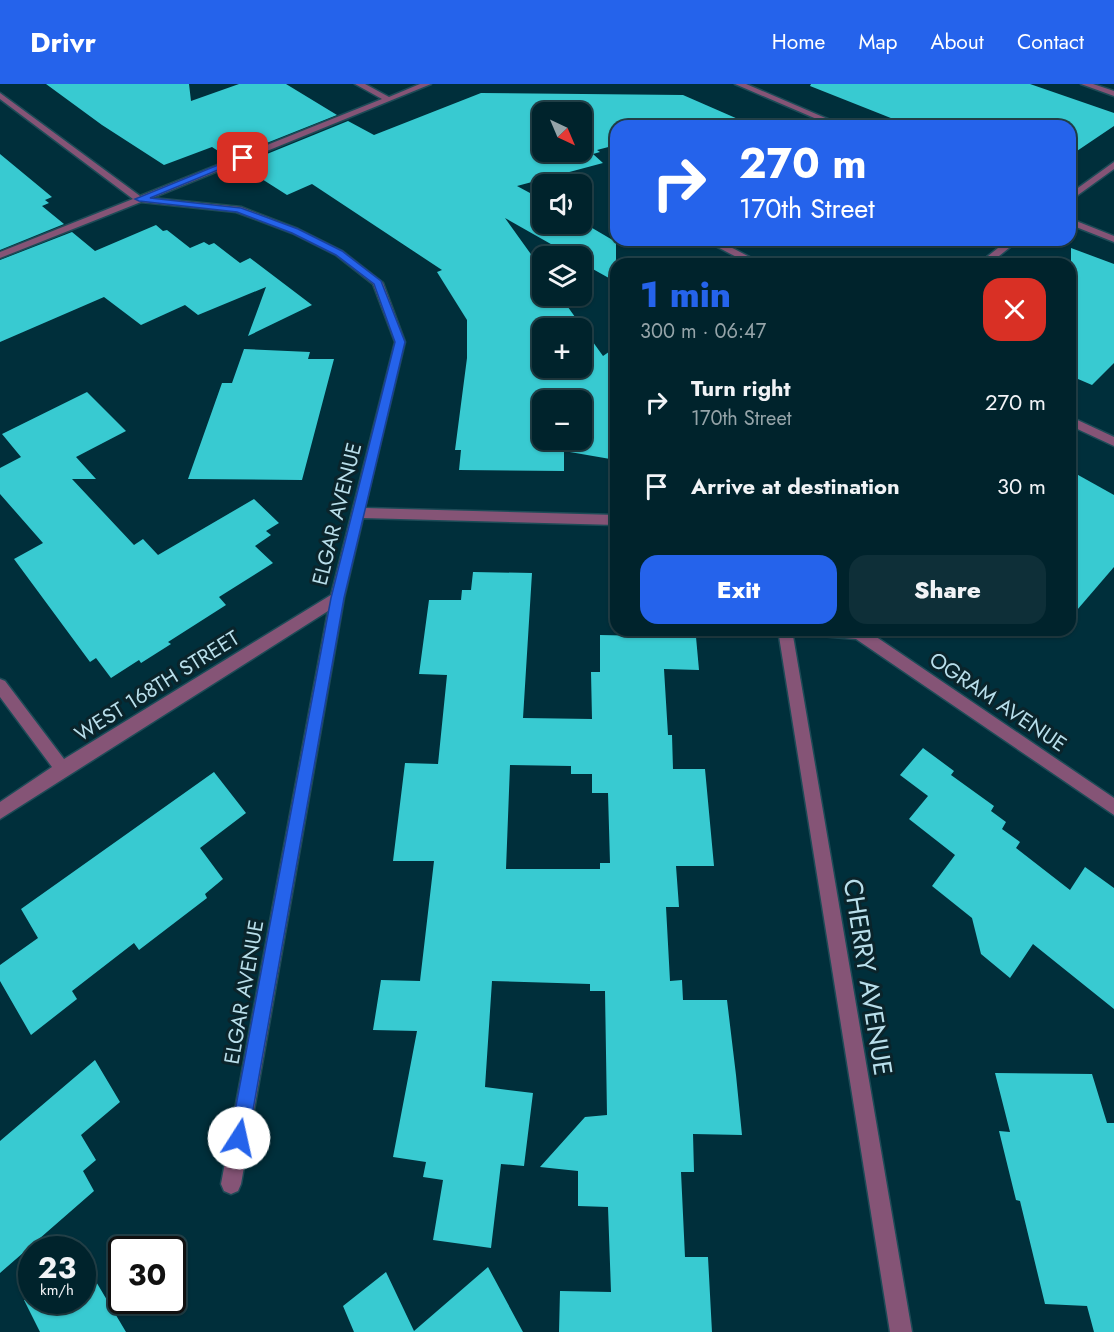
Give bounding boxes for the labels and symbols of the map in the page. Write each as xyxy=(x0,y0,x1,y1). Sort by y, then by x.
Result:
north arrow xyxy=(532,102,592,162)
pin xyxy=(217,132,268,183)
street label: ELGAR AVENUE xyxy=(305,440,369,588)
street label: WEST 168TH STREET xyxy=(69,623,245,749)
street label: OGRAM AVENUE xyxy=(923,645,1073,759)
street label: CHERRY AVENUE xyxy=(834,876,902,1078)
street label: ELGAR AVENUE xyxy=(217,917,271,1067)
position arrow xyxy=(207,1106,271,1170)
speed limit sign: 30 xyxy=(108,1236,186,1314)

